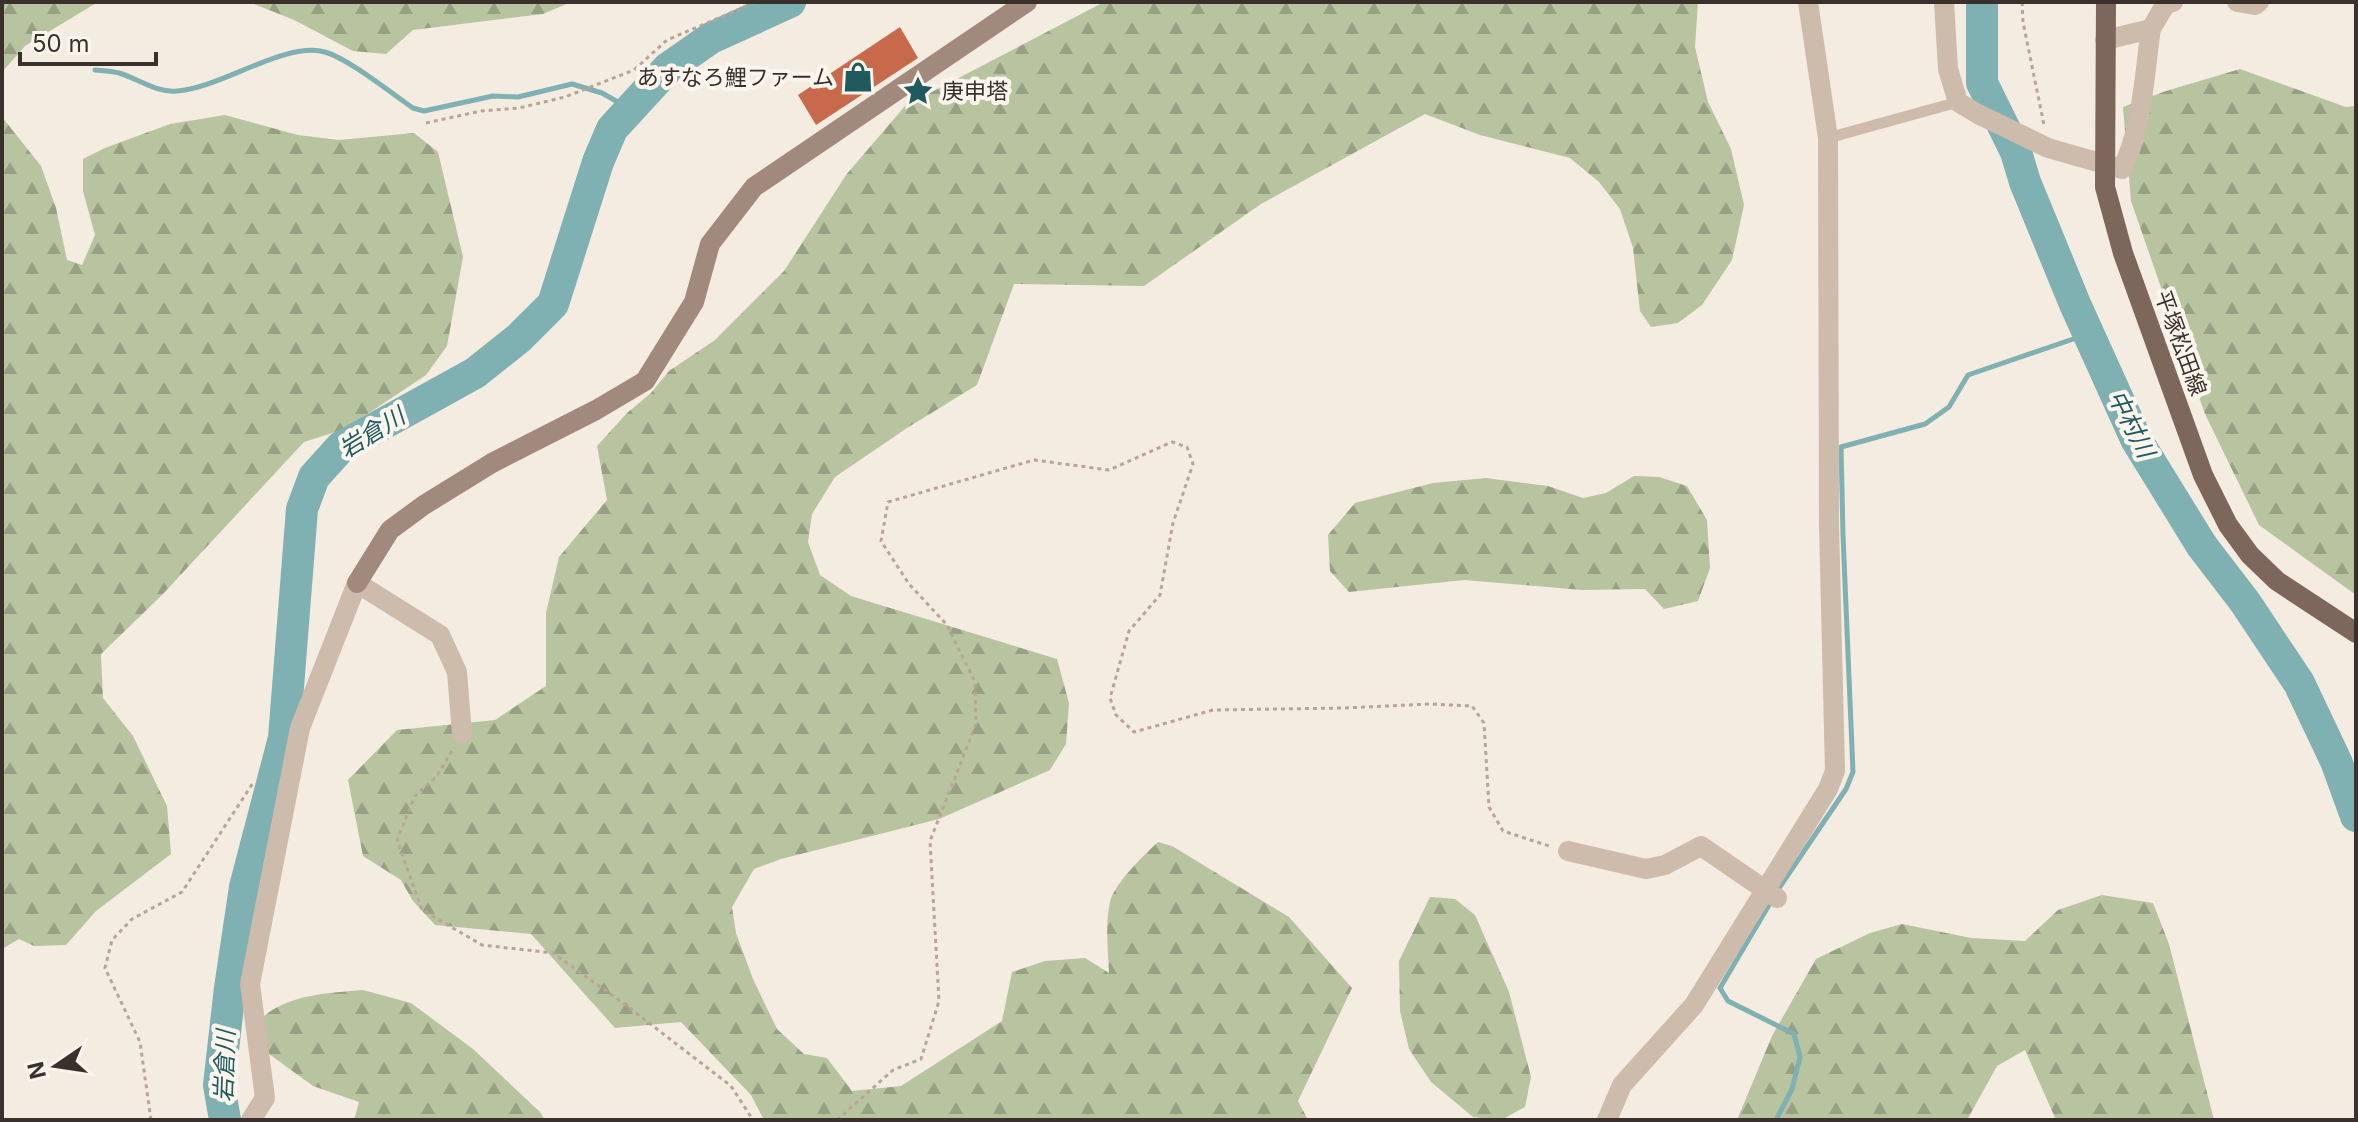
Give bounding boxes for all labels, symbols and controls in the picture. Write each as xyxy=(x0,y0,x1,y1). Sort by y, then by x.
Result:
scale bar xyxy=(20,16,156,66)
text: 50 m xyxy=(32,29,90,58)
shop icon: あすなろ鯉ファーム xyxy=(841,60,875,94)
place label: あすなろ鯉ファーム xyxy=(637,64,834,90)
place icon: 庚申塔 xyxy=(901,74,935,108)
place label: 庚申塔 xyxy=(942,78,1008,104)
street label: 平塚松田線 xyxy=(2150,287,2212,399)
water label: 中村川 xyxy=(2102,385,2162,465)
water label: 岩倉川 xyxy=(334,400,412,464)
north arrow xyxy=(16,1026,96,1106)
water label: 岩倉川 xyxy=(209,1027,240,1102)
text: N xyxy=(22,1059,51,1082)

